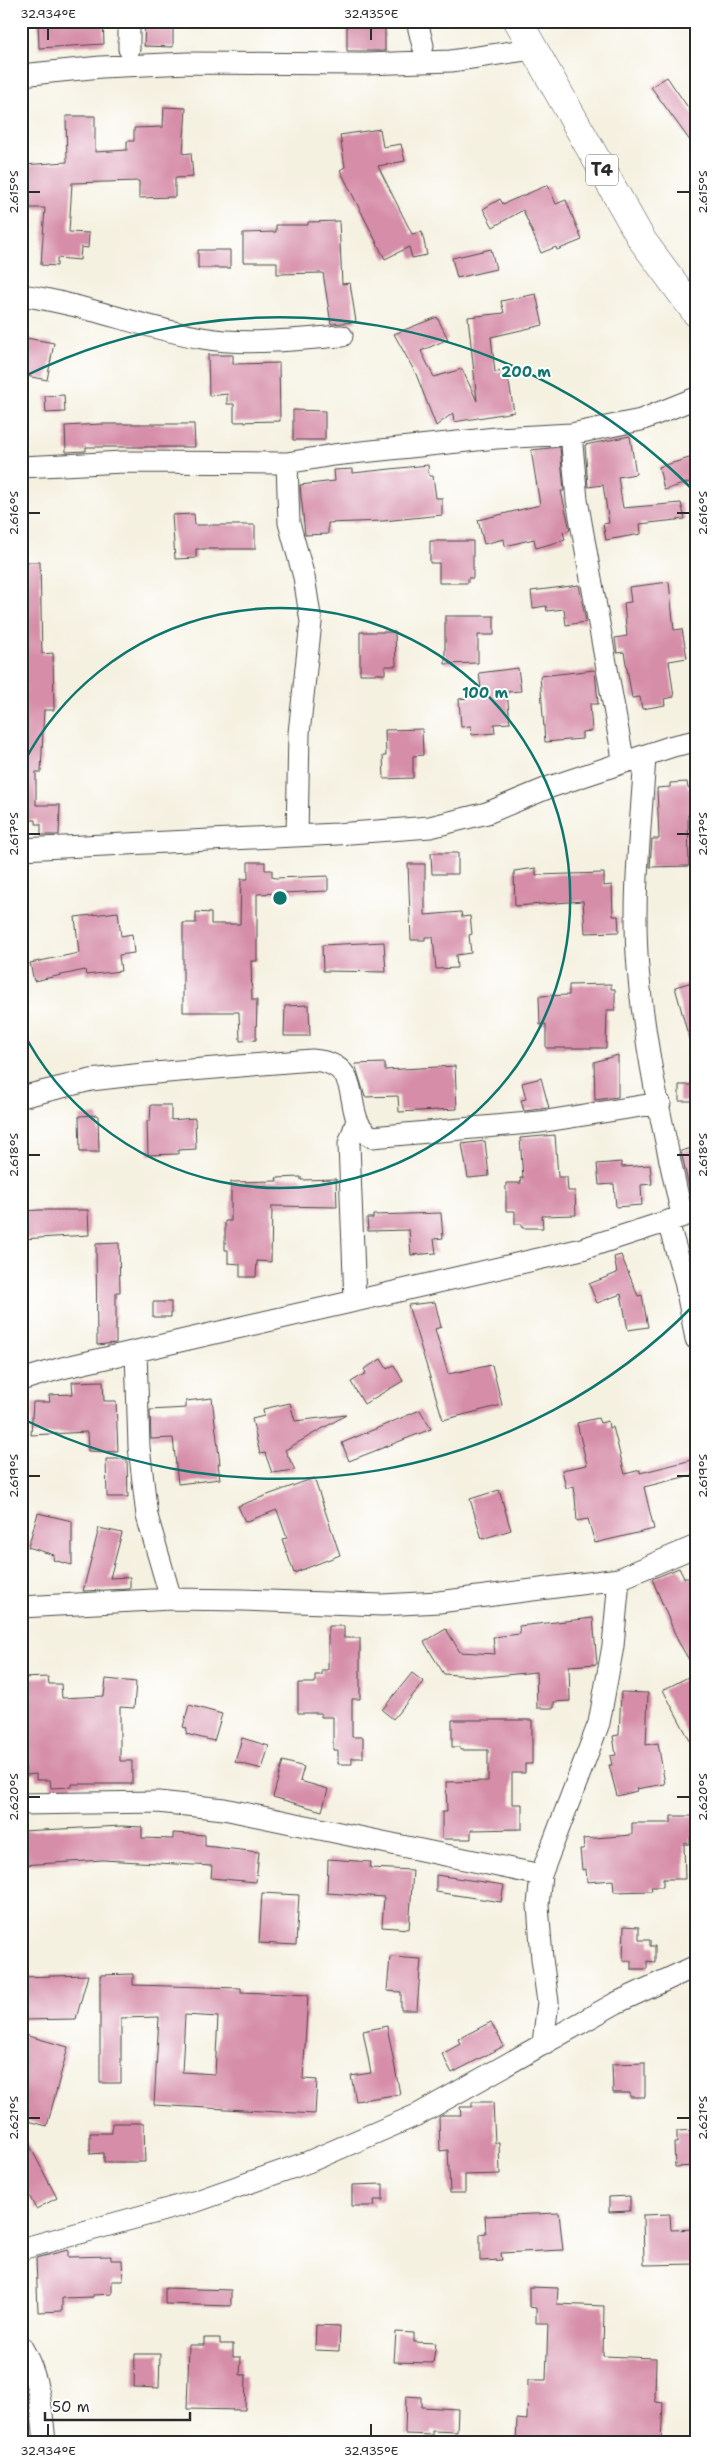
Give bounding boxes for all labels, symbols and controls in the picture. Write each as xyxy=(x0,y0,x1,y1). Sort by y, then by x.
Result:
text: 32.934°E xyxy=(20,6,76,22)
text: 32.935°E xyxy=(344,6,398,22)
road number: T4 xyxy=(586,154,618,186)
text: 2.615°S xyxy=(6,170,22,214)
text: 2.615°S xyxy=(695,170,711,214)
text: 200 m xyxy=(501,362,551,382)
text: 2.616°S xyxy=(6,491,22,535)
text: 2.616°S xyxy=(695,491,711,535)
text: 100 m xyxy=(462,683,508,703)
text: 2.617°S xyxy=(6,812,22,856)
text: 2.617°S xyxy=(695,812,711,856)
centre of rings xyxy=(271,889,289,907)
text: 2.618°S xyxy=(6,1132,22,1177)
text: 2.618°S xyxy=(695,1132,711,1177)
text: 2.619°S xyxy=(6,1454,22,1498)
text: 2.619°S xyxy=(695,1454,711,1498)
text: 2.620°S xyxy=(6,1773,22,1821)
text: 2.620°S xyxy=(695,1773,711,1821)
text: 2.621°S xyxy=(6,2096,22,2140)
text: 2.621°S xyxy=(695,2096,711,2140)
scale bar xyxy=(45,2389,190,2421)
text: 50 m xyxy=(52,2397,90,2417)
text: 32.934°E xyxy=(20,2443,76,2459)
text: 32.935°E xyxy=(344,2443,398,2459)

